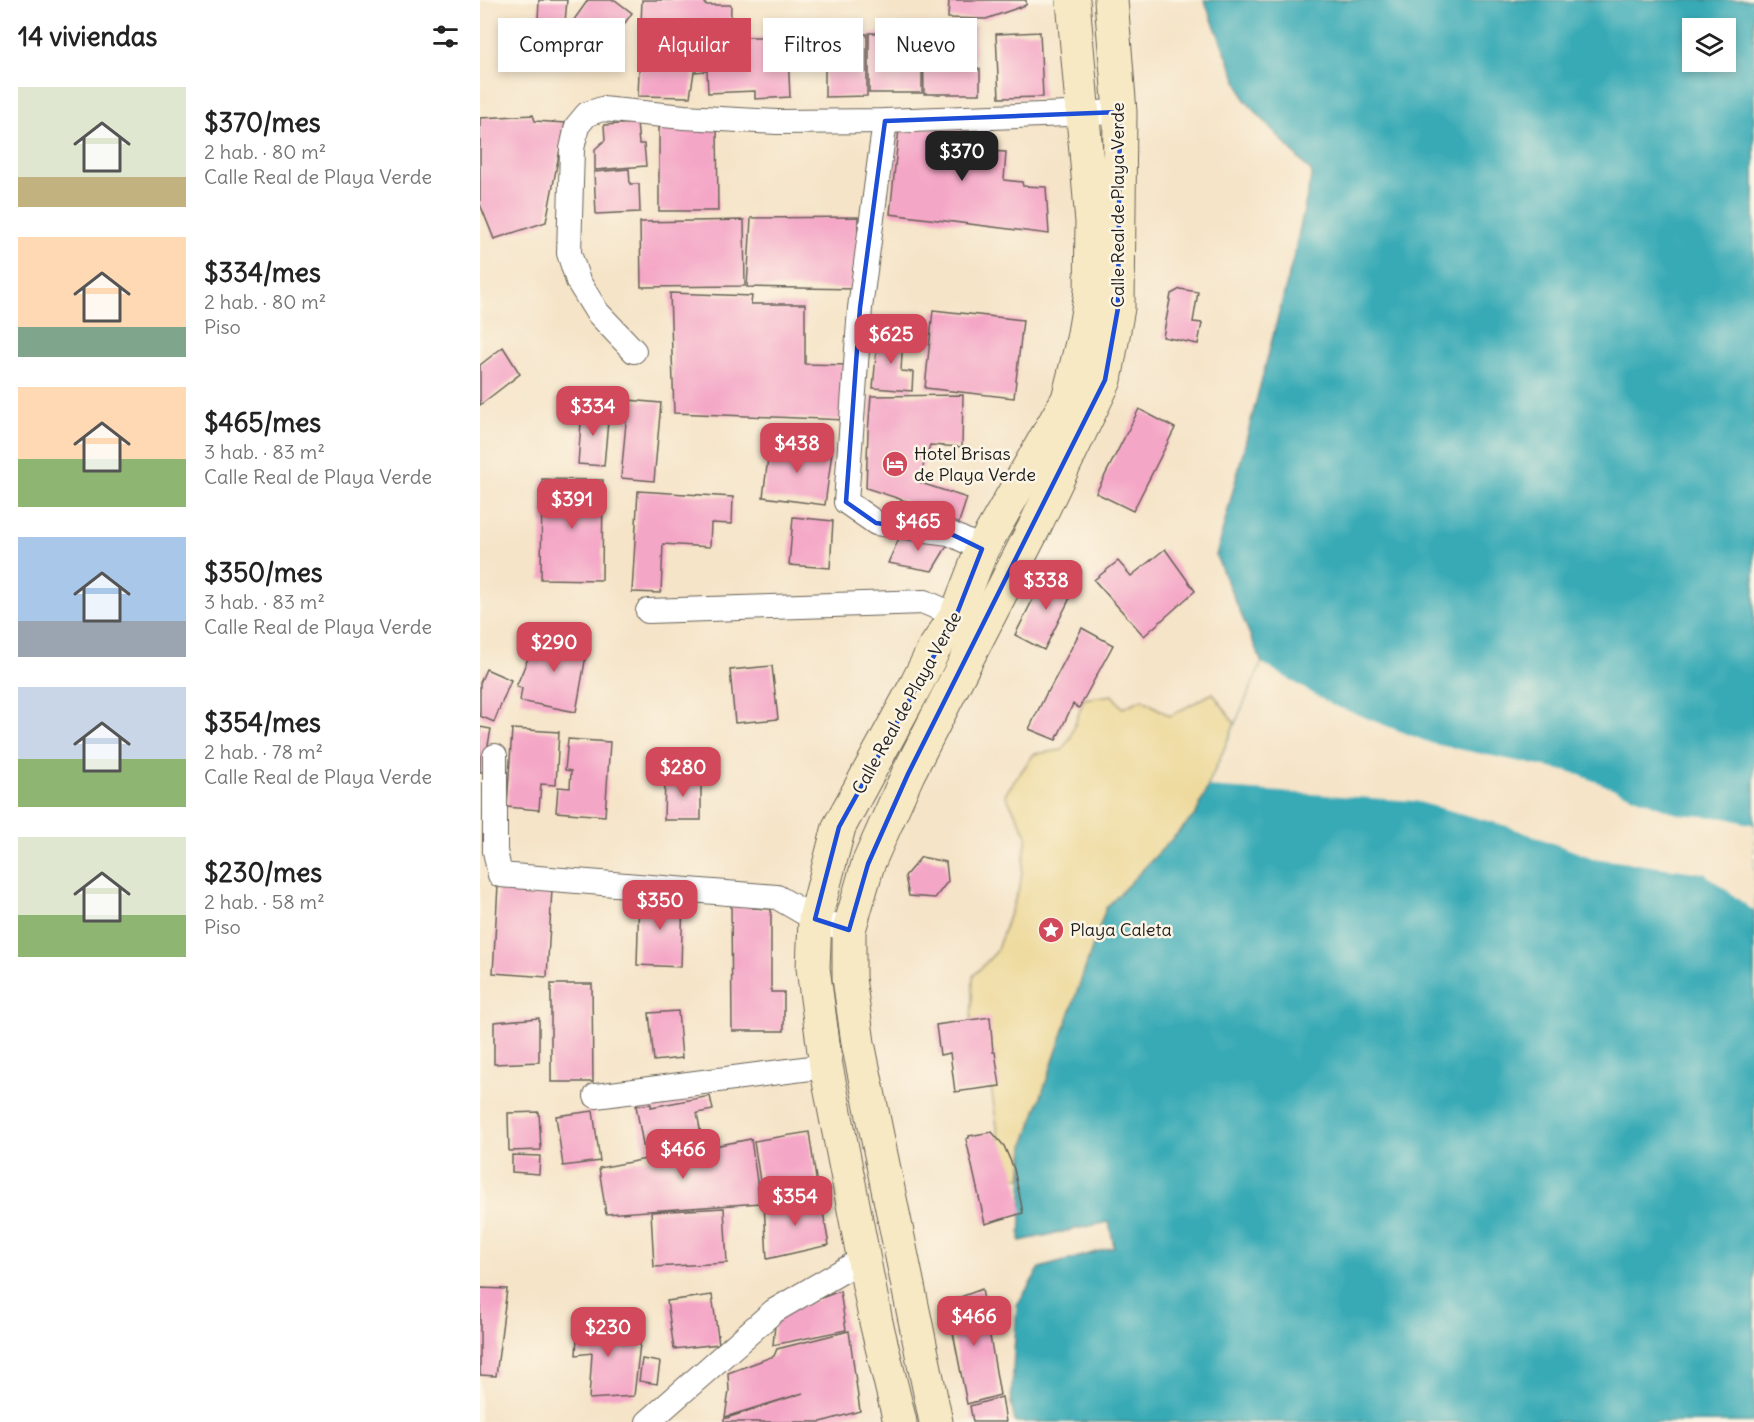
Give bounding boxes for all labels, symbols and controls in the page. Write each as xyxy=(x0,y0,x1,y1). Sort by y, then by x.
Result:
chip: Comprar xyxy=(498,18,625,72)
chip: Alquilar xyxy=(637,18,751,72)
chip: Filtros xyxy=(763,18,863,72)
chip: Nuevo xyxy=(875,18,977,72)
map controls xyxy=(1682,18,1736,72)
button: layers xyxy=(1682,18,1736,72)
text: 14 viviendas xyxy=(18,20,157,53)
icon: filters xyxy=(429,20,462,53)
street label: Calle Real de Playa Verde xyxy=(1106,102,1129,308)
text: $370/mes xyxy=(204,106,320,139)
icon: home xyxy=(66,111,138,183)
pin: $370 xyxy=(926,131,998,182)
text: $370 xyxy=(939,138,985,163)
text: 2 hab. · 80 m² xyxy=(204,139,326,164)
text: Calle Real de Playa Verde xyxy=(204,164,432,189)
text: $334/mes xyxy=(204,256,321,289)
icon: home xyxy=(66,261,138,333)
text: 2 hab. · 80 m² xyxy=(204,289,326,314)
text: Piso xyxy=(204,314,241,339)
pin: $625 xyxy=(855,314,927,365)
text: $625 xyxy=(868,321,914,346)
pin: $334 xyxy=(557,386,629,437)
text: $334 xyxy=(570,393,616,418)
text: $465/mes xyxy=(204,406,321,439)
icon: home xyxy=(66,411,138,483)
pin: $438 xyxy=(761,423,833,474)
text: $438 xyxy=(774,430,820,455)
text: 3 hab. · 83 m² xyxy=(204,439,325,464)
place label: Hotel Brisas de Playa Verde xyxy=(914,442,1036,486)
hotel icon: Hotel Brisas de Playa Verde xyxy=(880,449,910,479)
text: Calle Real de Playa Verde xyxy=(204,464,432,489)
pin: $391 xyxy=(536,479,608,530)
text: $391 xyxy=(551,486,593,511)
pin: $465 xyxy=(882,501,954,552)
text: $465 xyxy=(895,508,941,533)
text: $350/mes xyxy=(204,556,323,589)
pin: $338 xyxy=(1010,560,1082,611)
icon: home xyxy=(66,561,138,633)
text: $338 xyxy=(1023,567,1069,592)
text: 3 hab. · 83 m² xyxy=(204,589,325,614)
street label: Calle Real de Playa Verde xyxy=(847,607,966,798)
text: Calle Real de Playa Verde xyxy=(204,614,432,639)
pin: $290 xyxy=(518,622,590,673)
text: $290 xyxy=(531,629,577,654)
text: $354/mes xyxy=(204,706,321,739)
icon: home xyxy=(66,711,138,783)
text: 2 hab. · 78 m² xyxy=(204,739,323,764)
pin: $280 xyxy=(647,747,719,798)
text: $280 xyxy=(660,754,706,779)
text: Calle Real de Playa Verde xyxy=(204,764,432,789)
text: $230/mes xyxy=(204,856,322,889)
icon: home xyxy=(66,861,138,933)
pin: $350 xyxy=(624,880,696,931)
text: $350 xyxy=(636,887,684,912)
text: 2 hab. · 58 m² xyxy=(204,889,325,914)
text: Piso xyxy=(204,914,241,939)
place icon: Playa Caleta xyxy=(1036,915,1066,945)
place label: Playa Caleta xyxy=(1070,918,1172,941)
pin: $466 xyxy=(647,1129,719,1180)
text: $466 xyxy=(660,1136,706,1161)
pin: $354 xyxy=(759,1176,831,1227)
text: $354 xyxy=(772,1183,818,1208)
pin: $466 xyxy=(938,1296,1010,1347)
text: $466 xyxy=(951,1303,997,1328)
pin: $230 xyxy=(572,1307,644,1358)
text: $230 xyxy=(585,1314,631,1339)

